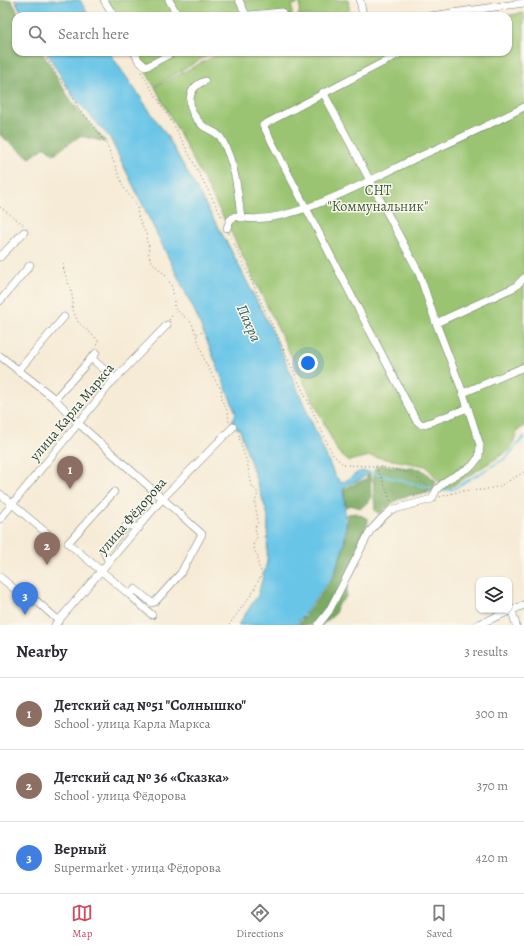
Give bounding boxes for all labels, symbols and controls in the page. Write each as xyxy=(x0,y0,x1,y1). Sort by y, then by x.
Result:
search box xyxy=(12,12,512,56)
icon: search xyxy=(26,23,48,45)
text: Search here xyxy=(58,24,129,44)
park label: СНТ "Коммунальник" xyxy=(328,181,428,216)
water label: Пахра xyxy=(232,301,266,345)
your location xyxy=(298,353,318,373)
street label: улица Карла Маркса xyxy=(25,359,119,466)
pin: 1 xyxy=(57,456,83,489)
street label: улица Фёдорова xyxy=(93,473,171,559)
pin: 2 xyxy=(34,532,60,565)
map controls xyxy=(476,577,512,613)
button: layers xyxy=(476,577,512,613)
pin: 3 xyxy=(12,582,38,615)
text: Nearby xyxy=(16,640,67,663)
text: 3 results xyxy=(464,643,508,660)
text: Детский сад №51 "Солнышко" xyxy=(54,695,246,715)
text: 1 xyxy=(27,705,31,722)
text: 300 m xyxy=(475,705,508,722)
text: School · улица Карла Маркса xyxy=(54,715,210,732)
text: Детский сад № 36 «Сказка» xyxy=(54,767,229,787)
text: 2 xyxy=(26,777,32,794)
text: 370 m xyxy=(477,777,508,794)
text: School · улица Фёдорова xyxy=(54,787,186,804)
text: Верный xyxy=(54,839,107,859)
text: 3 xyxy=(26,849,32,866)
text: 420 m xyxy=(476,849,508,866)
text: Supermarket · улица Фёдорова xyxy=(54,859,221,876)
tab: Map xyxy=(71,902,93,941)
tab: Directions xyxy=(236,902,284,941)
tab: Saved xyxy=(426,902,453,941)

